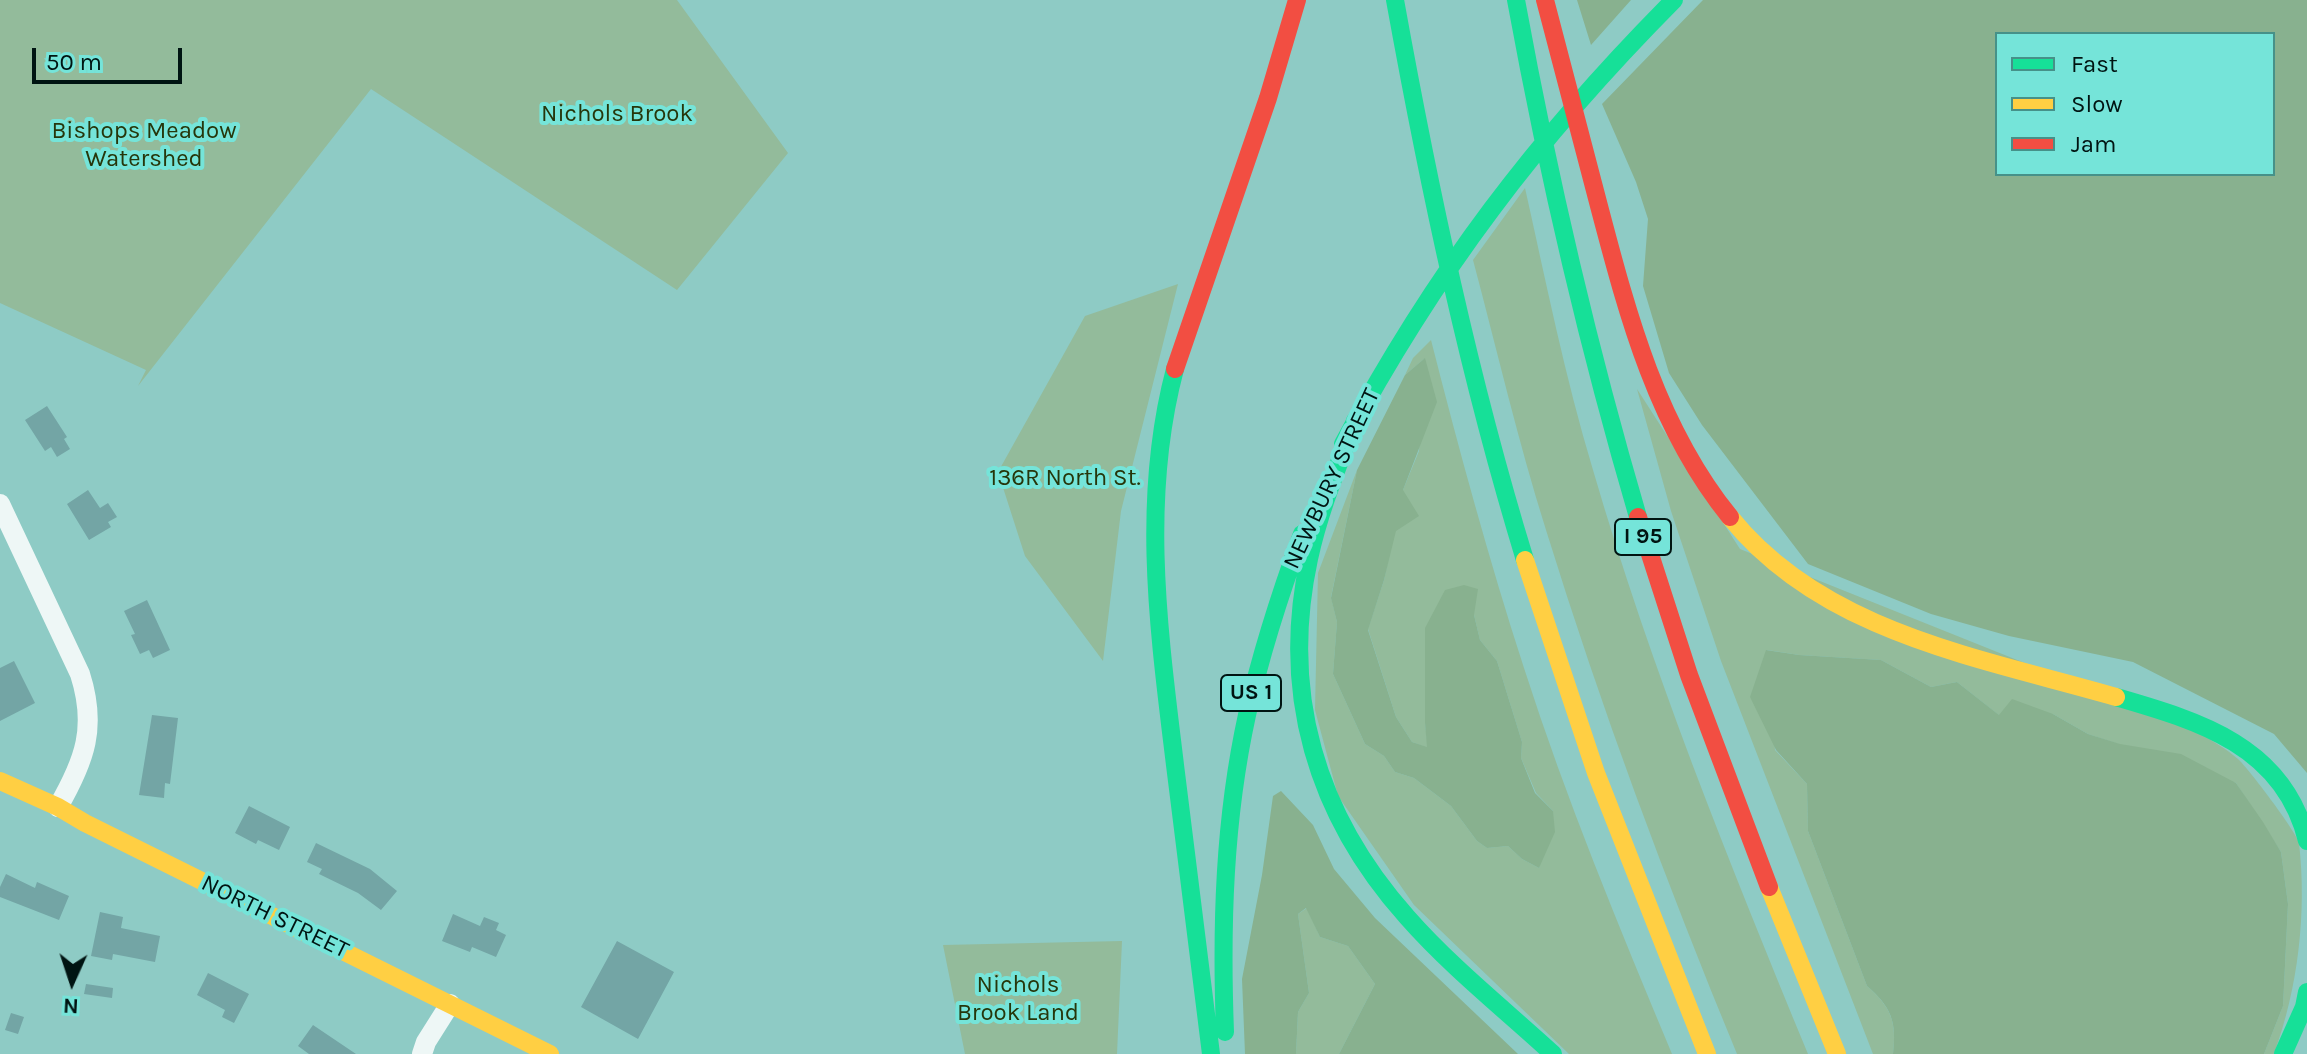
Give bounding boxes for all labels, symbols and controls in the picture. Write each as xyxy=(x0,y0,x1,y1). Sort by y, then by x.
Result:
scale bar xyxy=(36,32,186,82)
legend xyxy=(1995,32,2275,176)
text: 50 m xyxy=(46,48,102,76)
text: Fast xyxy=(2071,50,2118,78)
text: Slow xyxy=(2071,90,2123,118)
park label: Nichols Brook xyxy=(541,100,693,128)
park label: Bishops Meadow Watershed xyxy=(51,117,237,173)
text: Jam xyxy=(2071,130,2116,158)
street label: NEWBURY STREET xyxy=(1278,384,1386,574)
park label: 136R North St. xyxy=(989,464,1141,492)
road number: I 95 xyxy=(1615,519,1671,555)
road number: US 1 xyxy=(1221,675,1281,711)
street label: NORTH STREET xyxy=(197,869,353,965)
north arrow xyxy=(32,942,112,1022)
park label: Nichols Brook Land xyxy=(957,971,1079,1027)
text: N xyxy=(62,993,79,1019)

